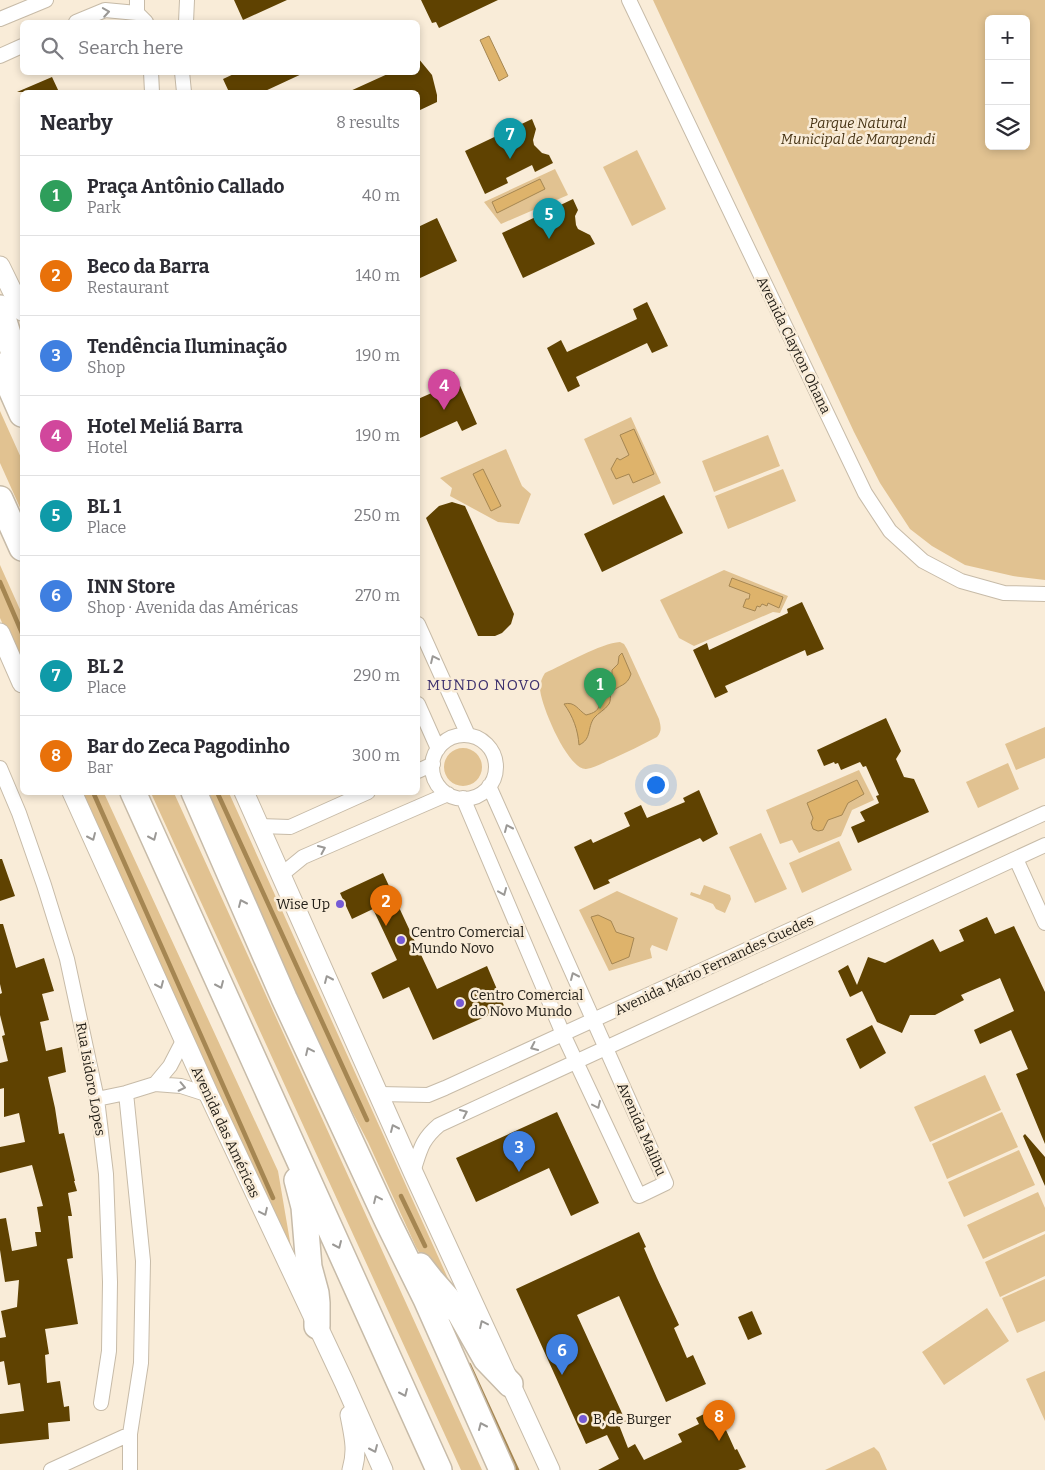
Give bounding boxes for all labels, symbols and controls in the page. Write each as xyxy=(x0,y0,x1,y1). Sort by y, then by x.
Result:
one-way arrow xyxy=(102,7,110,18)
map controls xyxy=(985,15,1030,150)
button: + xyxy=(985,15,1030,60)
search box xyxy=(20,20,420,75)
icon: search xyxy=(38,34,66,62)
text: Search here xyxy=(78,36,183,59)
button: − xyxy=(985,60,1030,105)
button: layers xyxy=(985,105,1030,150)
text: Nearby xyxy=(40,110,113,136)
text: 8 results xyxy=(336,113,400,132)
park label: Parque Natural Municipal de Marapendi xyxy=(781,115,935,148)
pin: 7 xyxy=(494,118,526,159)
text: Praça Antônio Callado xyxy=(87,175,285,198)
text: 1 xyxy=(53,186,59,205)
text: 40 m xyxy=(362,186,400,205)
text: Park xyxy=(87,198,121,217)
pin: 5 xyxy=(533,198,565,239)
text: Beco da Barra xyxy=(87,255,210,278)
text: 2 xyxy=(51,266,61,285)
text: 140 m xyxy=(355,266,400,285)
street label: Avenida Clayton Ohana xyxy=(753,274,834,417)
text: Restaurant xyxy=(87,278,169,297)
text: Tendência Iluminação xyxy=(87,335,287,358)
text: 3 xyxy=(51,346,61,365)
text: 190 m xyxy=(355,346,400,365)
text: Shop xyxy=(87,358,125,377)
pin: 4 xyxy=(428,369,460,410)
text: Hotel Meliá Barra xyxy=(87,415,243,438)
text: 4 xyxy=(51,426,61,445)
text: 190 m xyxy=(355,426,400,445)
text: Hotel xyxy=(87,438,128,457)
text: BL 1 xyxy=(87,495,121,518)
text: 5 xyxy=(52,506,60,525)
text: 250 m xyxy=(354,506,400,525)
text: Place xyxy=(87,518,126,537)
text: INN Store xyxy=(87,575,175,598)
text: 6 xyxy=(51,586,61,605)
text: 270 m xyxy=(355,586,400,605)
text: Shop · Avenida das Américas xyxy=(87,598,299,617)
text: BL 2 xyxy=(87,655,124,678)
one-way arrow xyxy=(429,655,440,664)
text: 7 xyxy=(52,666,60,685)
text: 290 m xyxy=(353,666,400,685)
pin: 1 xyxy=(584,668,616,709)
district label: MUNDO NOVO xyxy=(427,676,541,694)
text: Place xyxy=(87,678,126,697)
text: Bar do Zeca Pagodinho xyxy=(87,735,290,758)
text: 8 xyxy=(51,746,61,765)
text: 300 m xyxy=(352,746,400,765)
text: Bar xyxy=(87,758,113,777)
your location xyxy=(643,772,669,798)
one-way arrow xyxy=(504,824,514,833)
one-way arrow xyxy=(86,832,97,841)
one-way arrow xyxy=(147,832,158,841)
one-way arrow xyxy=(317,845,326,855)
pin: 2 xyxy=(370,885,402,926)
one-way arrow xyxy=(496,887,507,896)
place label: Wise Up xyxy=(276,896,330,913)
marker: Wise Up xyxy=(334,898,346,910)
one-way arrow xyxy=(238,899,249,908)
street label: Avenida Mário Fernandes Guedes xyxy=(612,912,816,1019)
place label: Centro Comercial Mundo Novo xyxy=(411,924,524,957)
marker: Centro Comercial Mundo Novo xyxy=(395,934,407,946)
one-way arrow xyxy=(570,972,581,981)
one-way arrow xyxy=(323,975,334,984)
one-way arrow xyxy=(153,980,164,989)
one-way arrow xyxy=(214,980,225,989)
place label: Centro Comercial do Novo Mundo xyxy=(470,987,583,1020)
marker: Centro Comercial do Novo Mundo xyxy=(454,997,466,1009)
street label: Rua Isidoro Lopes xyxy=(72,1021,109,1137)
one-way arrow xyxy=(530,1041,539,1052)
one-way arrow xyxy=(305,1047,315,1056)
street label: Avenida das Américas xyxy=(188,1064,263,1201)
street label: Avenida Malibu xyxy=(613,1080,670,1179)
one-way arrow xyxy=(178,1081,187,1092)
one-way arrow xyxy=(590,1100,601,1109)
one-way arrow xyxy=(459,1109,468,1119)
one-way arrow xyxy=(389,1124,400,1133)
pin: 3 xyxy=(503,1131,535,1172)
one-way arrow xyxy=(374,1195,384,1204)
one-way arrow xyxy=(257,1207,268,1216)
one-way arrow xyxy=(331,1240,342,1249)
one-way arrow xyxy=(478,1320,489,1329)
pin: 6 xyxy=(546,1334,578,1375)
one-way arrow xyxy=(398,1388,409,1397)
pin: 8 xyxy=(703,1400,735,1441)
place label: B, de Burger xyxy=(593,1411,671,1428)
marker: B, de Burger xyxy=(577,1413,589,1425)
one-way arrow xyxy=(478,1422,488,1431)
one-way arrow xyxy=(367,1444,378,1453)

